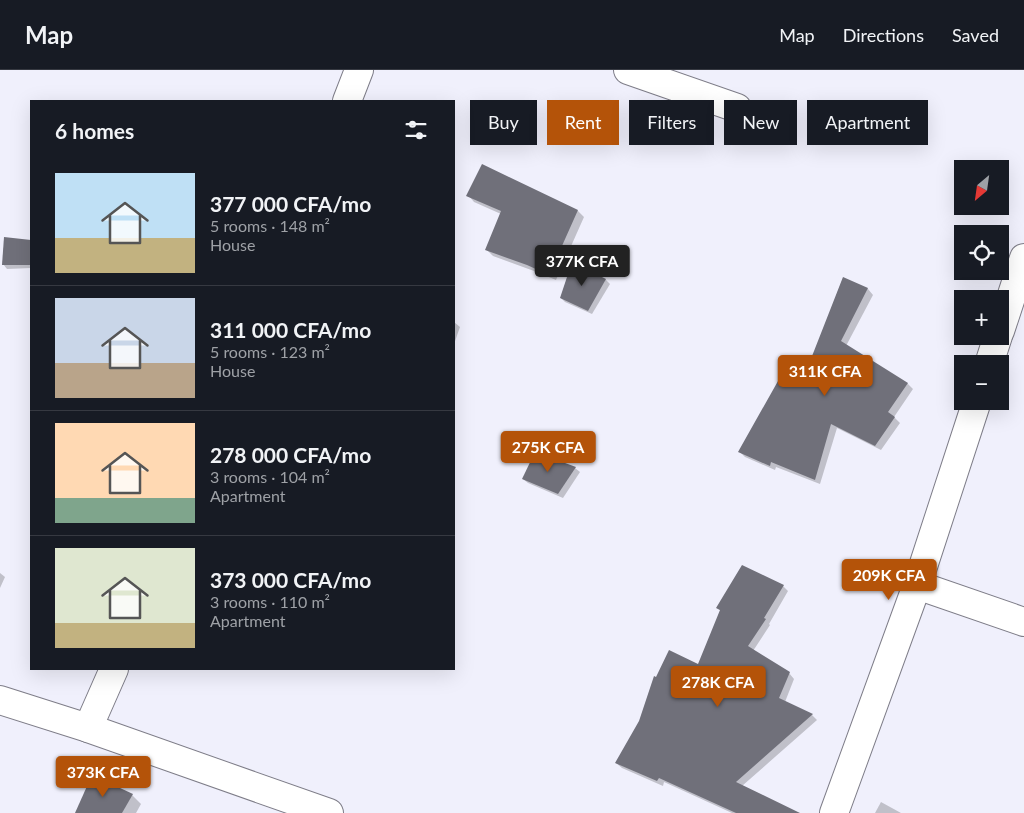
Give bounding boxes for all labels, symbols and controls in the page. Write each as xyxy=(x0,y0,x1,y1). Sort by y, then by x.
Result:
text: Map xyxy=(25,20,73,49)
text: Map xyxy=(779,24,815,46)
text: Directions xyxy=(843,24,924,46)
text: Saved xyxy=(952,24,999,46)
chip: Buy xyxy=(470,100,537,145)
chip: Rent xyxy=(547,100,619,145)
chip: Filters xyxy=(629,100,714,145)
chip: New xyxy=(724,100,797,145)
chip: Apartment xyxy=(807,100,928,145)
icon: filters xyxy=(402,116,430,144)
text: 6 homes xyxy=(55,118,134,143)
north arrow xyxy=(954,160,1009,215)
map controls xyxy=(954,160,1009,410)
text: 377 000 CFA/mo xyxy=(210,191,371,216)
icon: home xyxy=(95,193,155,253)
text: 5 rooms · 148 m² xyxy=(210,216,330,235)
button: locate xyxy=(954,225,1009,280)
text: House xyxy=(210,235,255,254)
pin: 377K CFA xyxy=(530,244,634,287)
text: 377K CFA xyxy=(546,251,618,270)
button: + xyxy=(954,290,1009,345)
text: 311 000 CFA/mo xyxy=(210,317,371,342)
icon: home xyxy=(95,318,155,378)
text: 5 rooms · 123 m² xyxy=(210,342,330,361)
pin: 311K CFA xyxy=(773,354,877,397)
button: − xyxy=(954,355,1009,410)
text: House xyxy=(210,361,255,380)
text: 311K CFA xyxy=(789,361,861,380)
pin: 275K CFA xyxy=(496,430,600,473)
text: 275K CFA xyxy=(512,437,584,456)
text: 278 000 CFA/mo xyxy=(210,442,371,467)
icon: home xyxy=(95,443,155,503)
text: 3 rooms · 104 m² xyxy=(210,467,330,486)
text: Apartment xyxy=(210,486,285,505)
pin: 209K CFA xyxy=(837,558,941,601)
text: 209K CFA xyxy=(853,565,925,584)
text: 373 000 CFA/mo xyxy=(210,567,371,592)
icon: home xyxy=(95,568,155,628)
text: 3 rooms · 110 m² xyxy=(210,592,330,611)
text: Apartment xyxy=(210,611,285,630)
pin: 278K CFA xyxy=(666,666,770,708)
text: 278K CFA xyxy=(682,672,754,691)
pin: 373K CFA xyxy=(51,756,155,798)
text: 373K CFA xyxy=(67,762,139,781)

